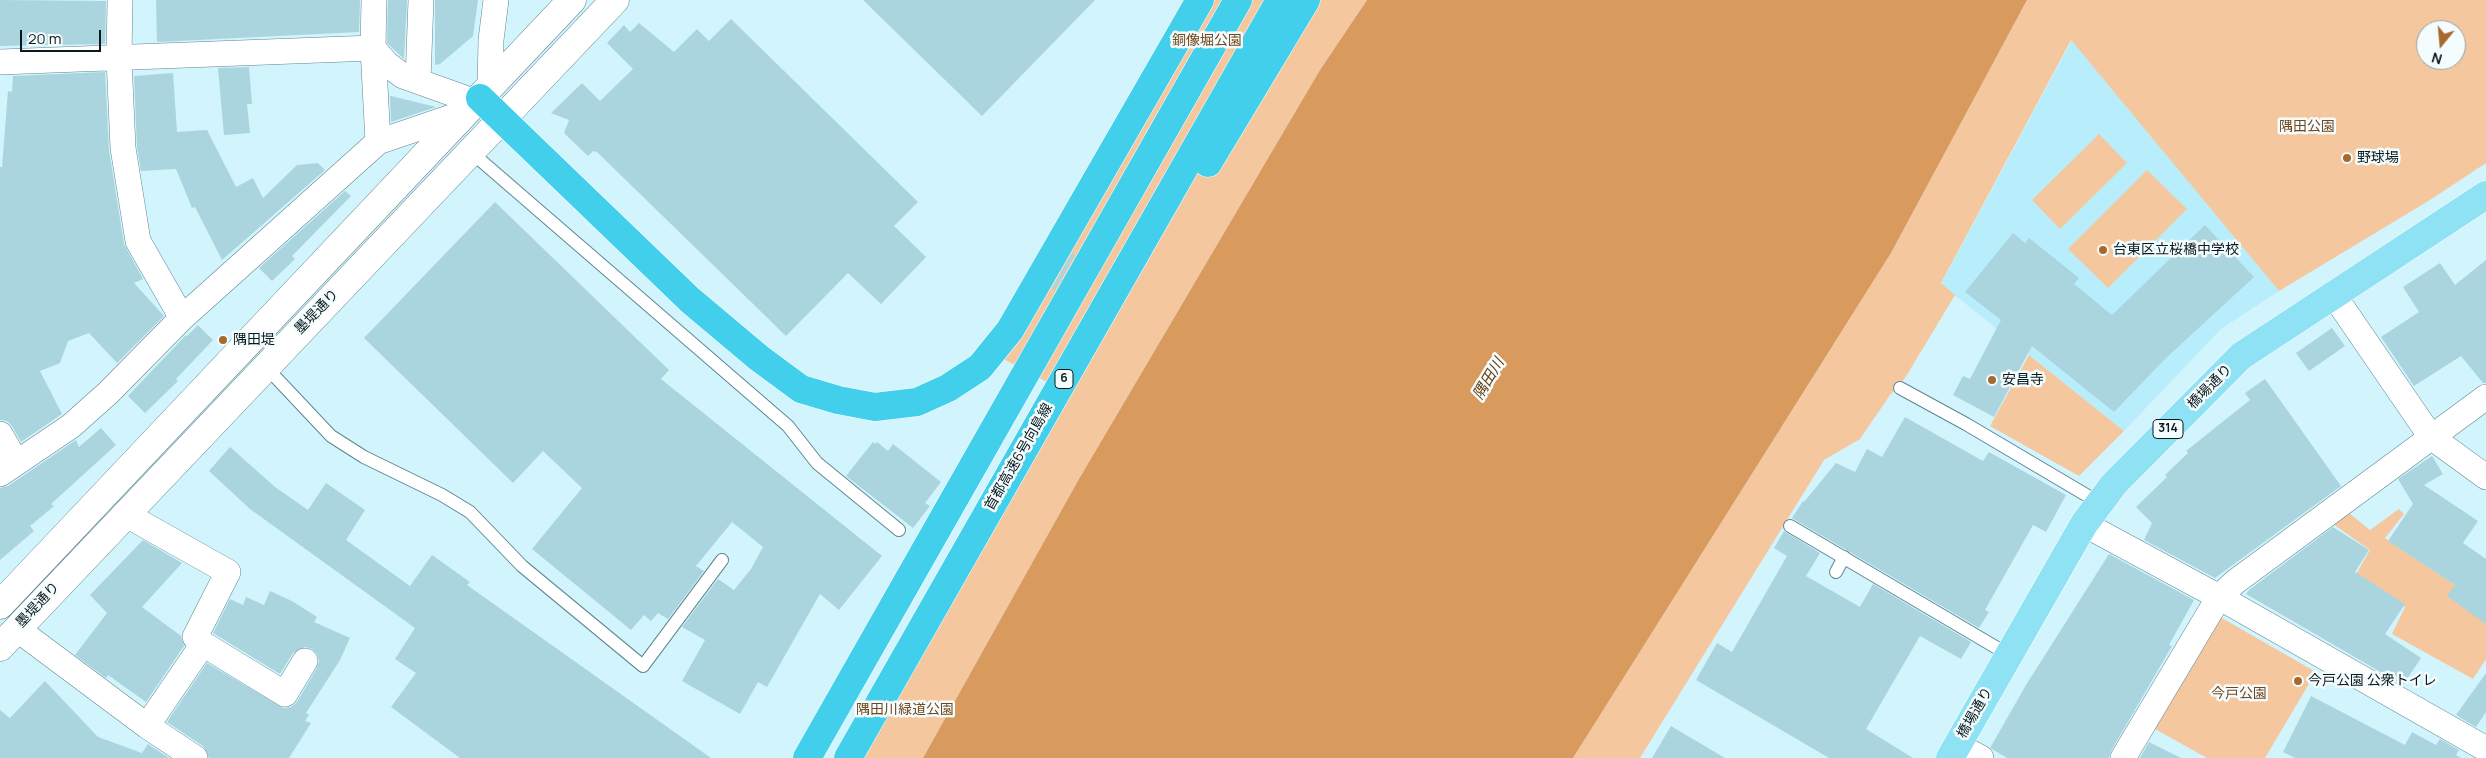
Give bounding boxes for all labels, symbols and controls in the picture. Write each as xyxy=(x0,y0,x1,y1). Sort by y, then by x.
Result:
scale bar xyxy=(22,20,104,52)
north arrow xyxy=(2416,20,2466,70)
text: 20 m xyxy=(28,28,61,49)
park label: 銅像堀公園 xyxy=(1172,33,1242,49)
text: N xyxy=(2429,48,2444,69)
park label: 隅田公園 xyxy=(2279,119,2335,135)
place label: 野球場 xyxy=(2357,150,2399,166)
marker: 野球場 xyxy=(2341,152,2353,164)
place label: 台東区立桜橋中学校 xyxy=(2113,242,2239,258)
marker: 台東区立桜橋中学校 xyxy=(2097,244,2109,256)
street label: 墨堤通り xyxy=(292,286,342,338)
place label: 隅田堤 xyxy=(233,332,275,348)
marker: 隅田堤 xyxy=(217,334,229,346)
water label: 隅田川 xyxy=(1470,355,1508,403)
street label: 橋場通り xyxy=(2184,361,2236,413)
road number: 6 xyxy=(1055,369,1073,388)
place label: 安昌寺 xyxy=(2002,372,2044,388)
marker: 安昌寺 xyxy=(1986,374,1998,386)
street label: 首都高速6号向島線 xyxy=(982,401,1056,513)
road number: 314 xyxy=(2153,419,2183,438)
street label: 墨堤通り xyxy=(13,579,63,631)
place label: 今戸公園 公衆トイレ xyxy=(2308,673,2437,689)
marker: 今戸公園 公衆トイレ xyxy=(2292,675,2304,687)
street label: 橋場通り xyxy=(1954,685,1996,741)
park label: 今戸公園 xyxy=(2211,686,2267,702)
park label: 隅田川緑道公園 xyxy=(856,702,954,718)

